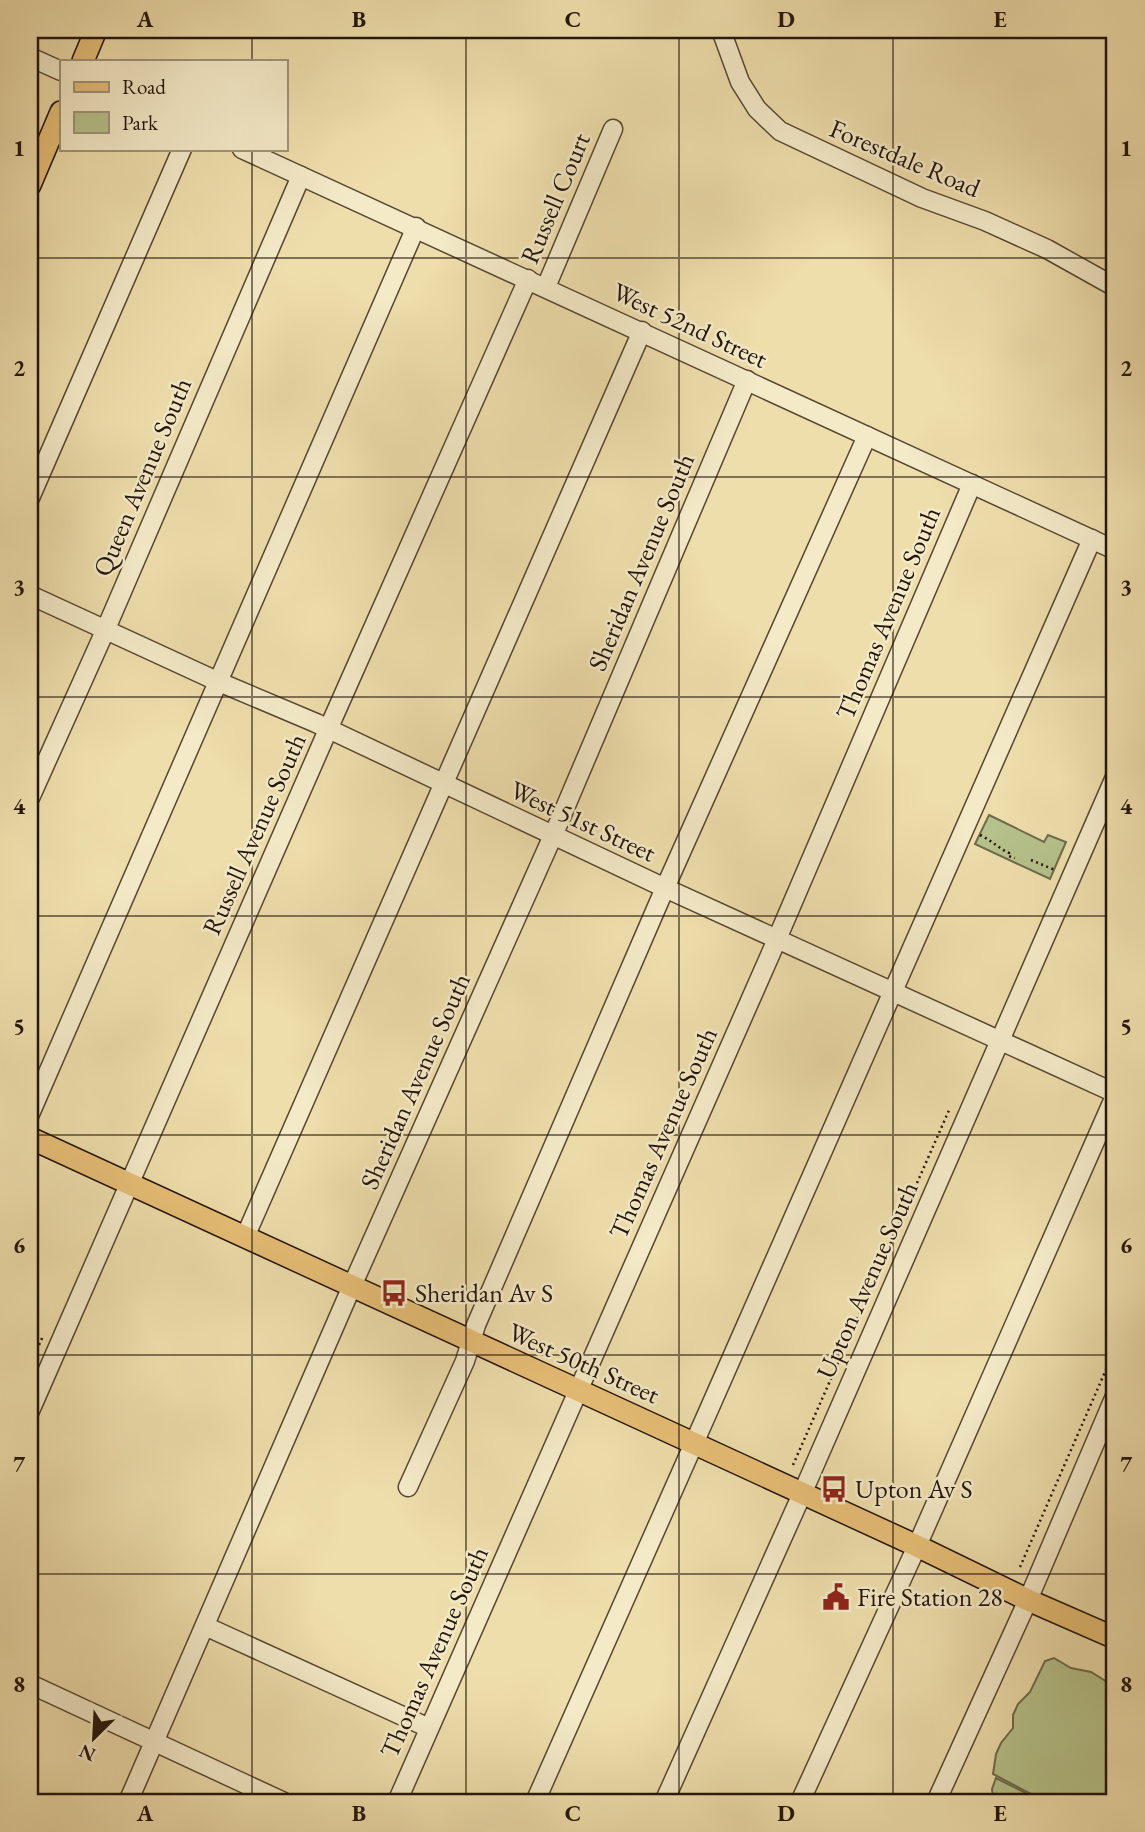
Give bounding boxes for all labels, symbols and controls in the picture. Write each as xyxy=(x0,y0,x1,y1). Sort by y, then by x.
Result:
text: A xyxy=(136,4,154,34)
text: B xyxy=(352,4,366,34)
text: C xyxy=(565,4,581,34)
text: D xyxy=(777,4,795,34)
text: E xyxy=(993,4,1007,34)
legend xyxy=(60,60,287,150)
text: Road xyxy=(122,73,166,100)
text: Park xyxy=(122,109,159,136)
street label: Forestdale Road xyxy=(825,111,986,205)
street label: Russell Court xyxy=(512,127,598,269)
text: 1 xyxy=(13,133,25,163)
text: 1 xyxy=(1120,133,1132,163)
street label: West 52nd Street xyxy=(607,274,773,376)
text: 2 xyxy=(13,353,25,383)
text: 2 xyxy=(1120,353,1132,383)
street label: Queen Avenue South xyxy=(85,373,199,581)
street label: Sheridan Avenue South xyxy=(580,448,702,676)
street label: Thomas Avenue South xyxy=(828,501,948,725)
text: 3 xyxy=(13,572,25,602)
text: 3 xyxy=(1120,572,1132,602)
street label: Russell Avenue South xyxy=(194,728,314,940)
street label: West 51st Street xyxy=(505,772,661,870)
text: 4 xyxy=(13,791,26,821)
text: 4 xyxy=(1120,791,1133,821)
street label: Sheridan Avenue South xyxy=(352,968,478,1194)
text: 5 xyxy=(13,1011,25,1041)
text: 5 xyxy=(1120,1011,1132,1041)
street label: Thomas Avenue South xyxy=(601,1022,725,1244)
street label: Upton Avenue South xyxy=(808,1176,926,1384)
text: 6 xyxy=(13,1230,25,1260)
text: 6 xyxy=(1120,1230,1132,1260)
place label: Sheridan Av S xyxy=(415,1276,553,1310)
bus stop icon: Sheridan Av S xyxy=(379,1278,409,1308)
street label: West 50th Street xyxy=(503,1315,665,1411)
text: 7 xyxy=(13,1449,26,1479)
text: 7 xyxy=(1120,1449,1133,1479)
place label: Upton Av S xyxy=(855,1472,973,1506)
bus stop icon: Upton Av S xyxy=(819,1474,849,1504)
street label: Thomas Avenue South xyxy=(372,1541,496,1763)
place label: Fire Station 28 xyxy=(857,1580,1003,1614)
public building icon: Fire Station 28 xyxy=(821,1582,851,1612)
text: 8 xyxy=(13,1669,25,1699)
text: 8 xyxy=(1120,1669,1132,1699)
north arrow xyxy=(60,1702,130,1772)
text: N xyxy=(75,1738,99,1768)
text: A xyxy=(136,1798,154,1828)
text: B xyxy=(352,1798,366,1828)
text: C xyxy=(565,1798,581,1828)
text: D xyxy=(777,1798,795,1828)
text: E xyxy=(993,1798,1007,1828)

